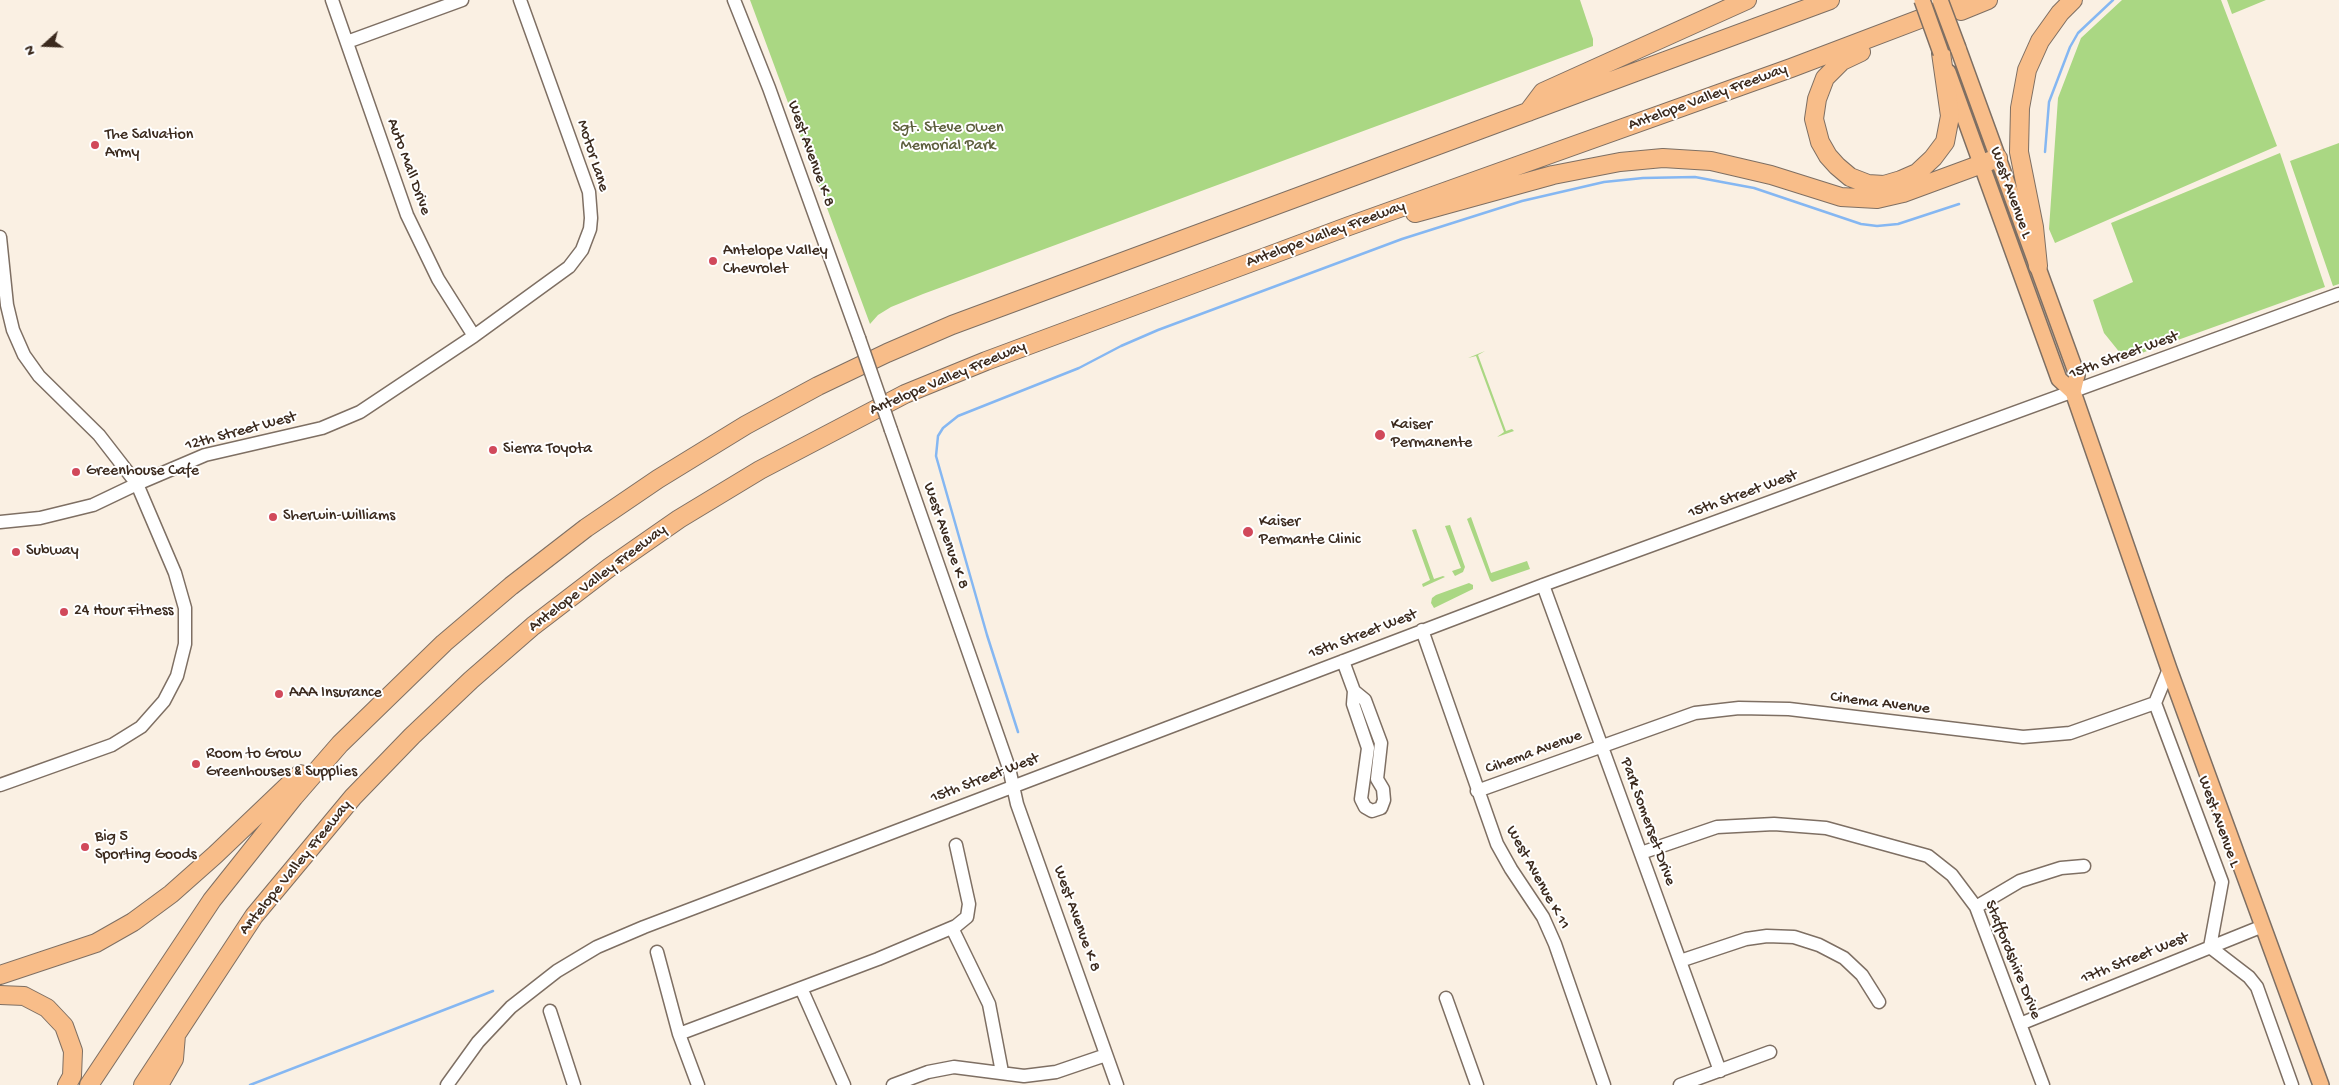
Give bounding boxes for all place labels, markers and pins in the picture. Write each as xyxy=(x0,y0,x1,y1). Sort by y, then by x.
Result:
place label: The Salvation Army xyxy=(105,126,193,164)
marker: The Salvation Army xyxy=(89,139,101,151)
place label: Antelope Valley Chevrolet xyxy=(723,242,828,280)
marker: Antelope Valley Chevrolet xyxy=(707,255,719,267)
place label: Kaiser Permanente xyxy=(1391,416,1472,454)
marker: Kaiser Permanente xyxy=(1373,428,1387,442)
place label: Sierra Toyota xyxy=(503,440,592,460)
marker: Sierra Toyota xyxy=(487,444,499,456)
place label: Greenhouse Cafe xyxy=(86,462,199,482)
marker: Greenhouse Cafe xyxy=(70,466,82,478)
place label: Sherwin-Williams xyxy=(283,507,395,527)
marker: Sherwin-Williams xyxy=(267,511,279,523)
place label: Kaiser Permante Clinic xyxy=(1259,513,1360,551)
marker: Kaiser Permante Clinic xyxy=(1241,525,1255,539)
place label: Subway xyxy=(26,542,79,562)
marker: Subway xyxy=(10,546,22,558)
place label: 24 Hour Fitness xyxy=(74,602,173,622)
marker: 24 Hour Fitness xyxy=(58,606,70,618)
place label: AAA Insurance xyxy=(289,684,382,704)
marker: AAA Insurance xyxy=(273,688,285,700)
place label: Room to Grow Greenhouses & Supplies xyxy=(206,745,357,783)
marker: Room to Grow Greenhouses & Supplies xyxy=(190,758,202,770)
place label: Big 5 Sporting Goods xyxy=(95,828,197,866)
marker: Big 5 Sporting Goods xyxy=(79,841,91,853)

